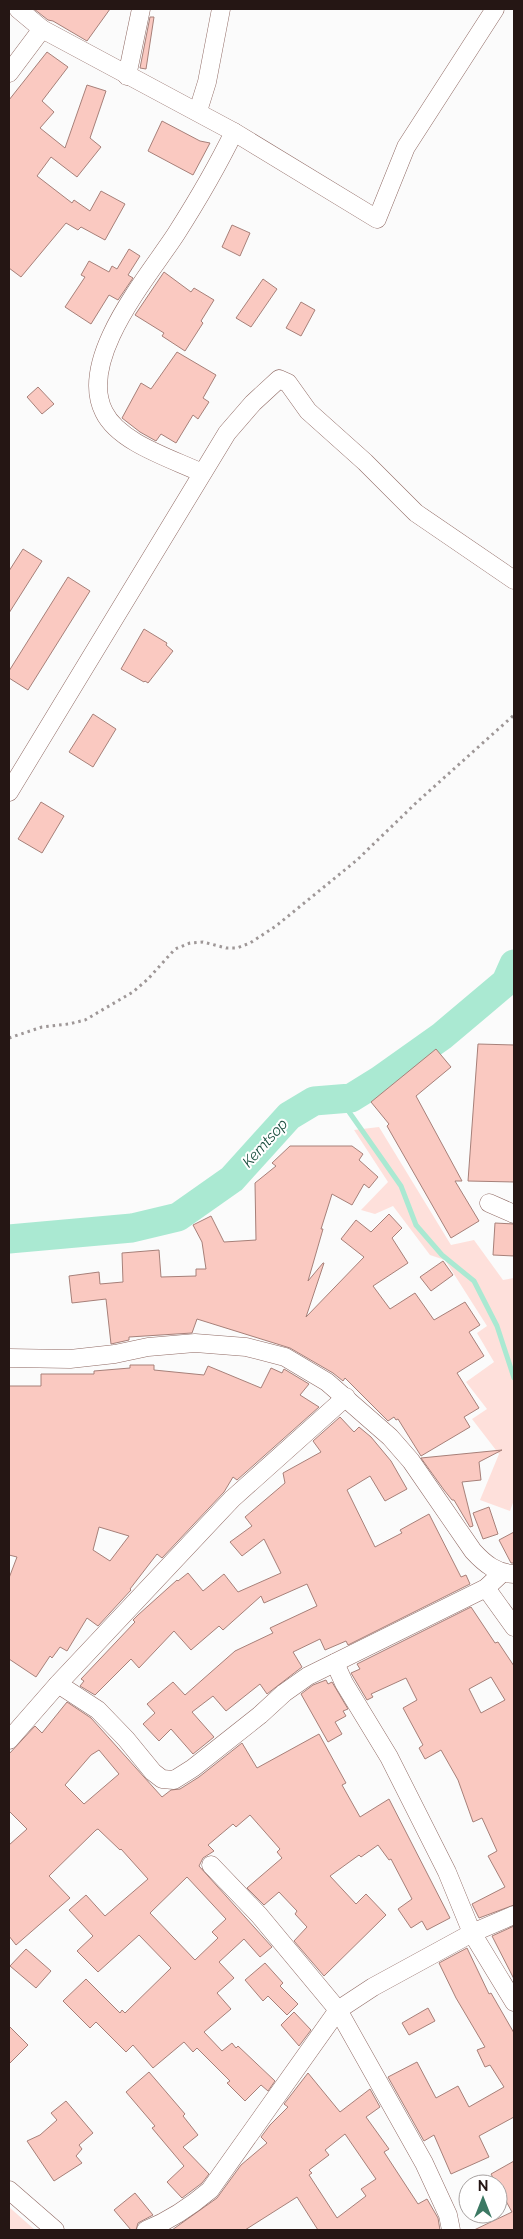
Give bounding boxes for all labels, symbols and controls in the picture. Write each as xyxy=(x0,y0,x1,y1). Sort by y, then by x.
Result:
water label: Kemtsop xyxy=(239,1115,292,1171)
north arrow xyxy=(458,2174,508,2224)
text: N xyxy=(478,2178,488,2194)

